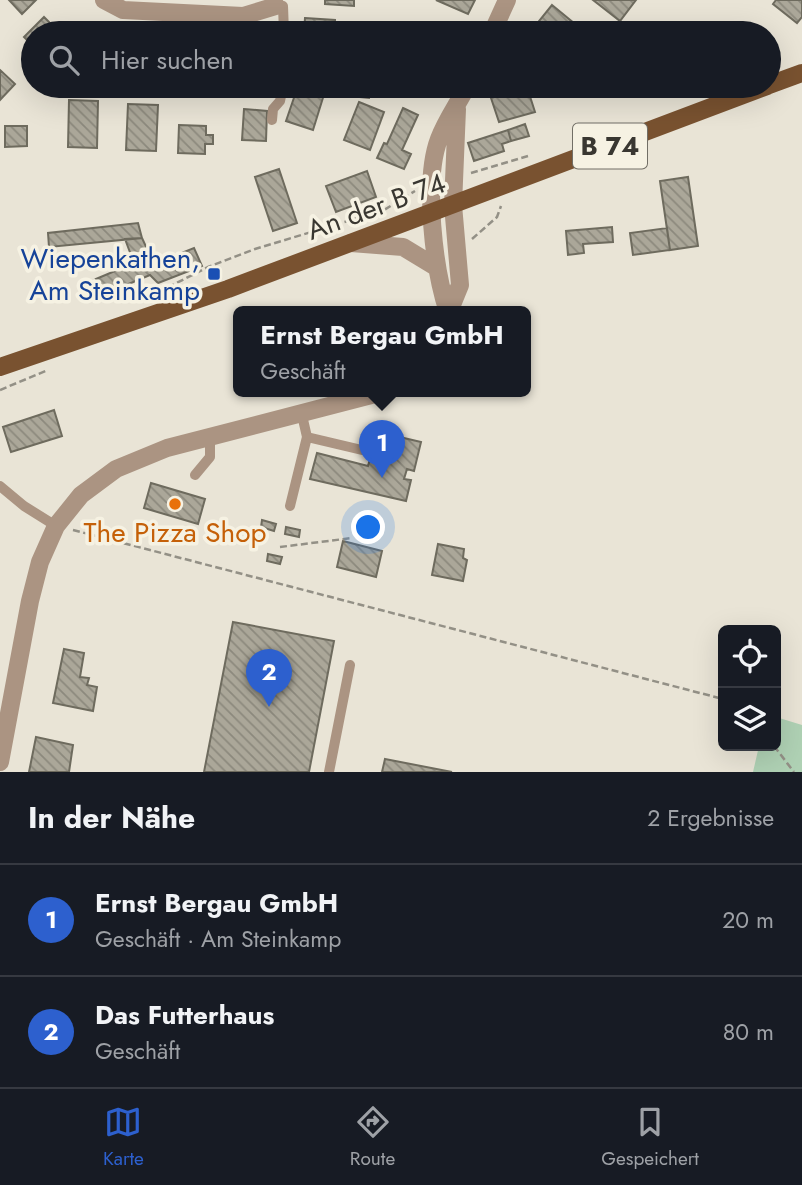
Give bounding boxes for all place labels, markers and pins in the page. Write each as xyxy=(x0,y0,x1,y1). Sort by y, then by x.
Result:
place label: Wiepenkathen, Am Steinkamp xyxy=(21,238,200,311)
marker: Wiepenkathen, Am Steinkamp xyxy=(206,266,222,282)
pin: 1 xyxy=(359,420,405,478)
marker: The Pizza Shop xyxy=(167,496,183,512)
place label: The Pizza Shop xyxy=(84,512,266,553)
pin: 2 xyxy=(246,649,292,707)

